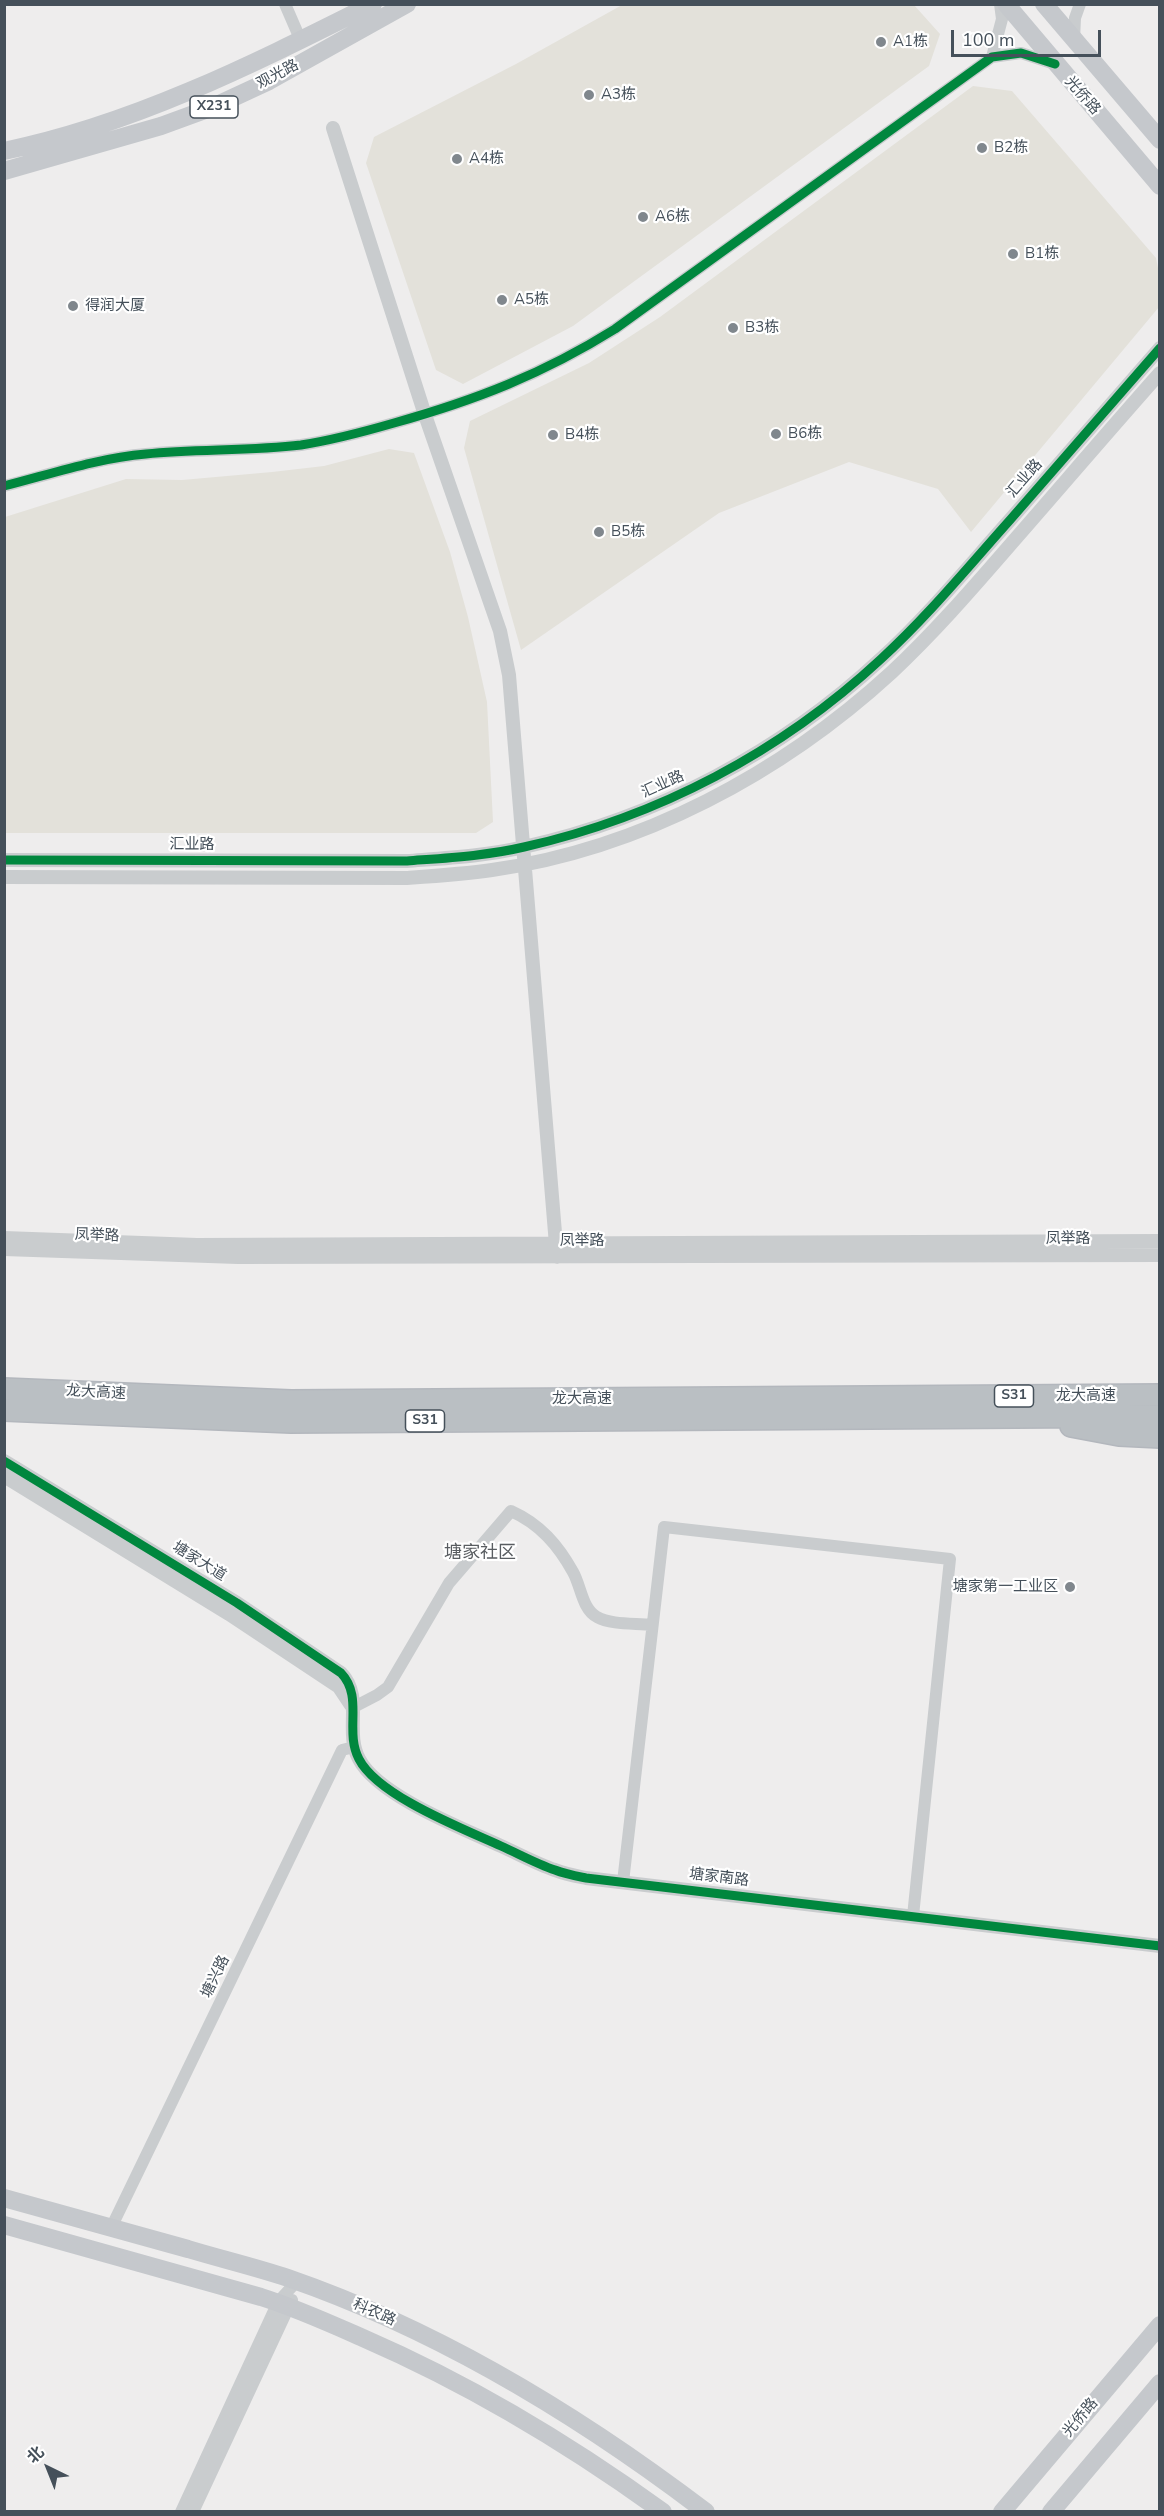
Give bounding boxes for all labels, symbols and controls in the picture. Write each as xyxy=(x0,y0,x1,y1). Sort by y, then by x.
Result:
scale bar xyxy=(954,18,1104,56)
text: 100 m xyxy=(962,28,1014,52)
place label: A1栋 xyxy=(893,33,928,51)
marker: A1栋 xyxy=(874,35,888,49)
street label: 观光路 xyxy=(254,56,302,94)
street label: 光侨路 xyxy=(1060,73,1104,119)
place label: A3栋 xyxy=(601,86,636,104)
marker: A3栋 xyxy=(582,88,596,102)
road number: X231 xyxy=(190,96,238,118)
place label: B2栋 xyxy=(994,139,1028,157)
marker: B2栋 xyxy=(975,141,989,155)
place label: A4栋 xyxy=(469,150,504,168)
marker: A4栋 xyxy=(450,152,464,166)
place label: A6栋 xyxy=(655,208,690,226)
marker: A6栋 xyxy=(636,210,650,224)
place label: B1栋 xyxy=(1025,245,1059,263)
marker: B1栋 xyxy=(1006,247,1020,261)
place label: A5栋 xyxy=(514,291,549,309)
marker: A5栋 xyxy=(495,293,509,307)
place label: 得润大厦 xyxy=(85,297,145,315)
marker: 得润大厦 xyxy=(66,299,80,313)
place label: B3栋 xyxy=(745,319,779,337)
marker: B3栋 xyxy=(726,321,740,335)
place label: B6栋 xyxy=(788,425,822,443)
place label: B4栋 xyxy=(565,426,599,444)
marker: B6栋 xyxy=(769,427,783,441)
marker: B4栋 xyxy=(546,428,560,442)
street label: 汇业路 xyxy=(1003,456,1047,502)
place label: B5栋 xyxy=(611,523,645,541)
marker: B5栋 xyxy=(592,525,606,539)
street label: 汇业路 xyxy=(639,768,687,802)
street label: 汇业路 xyxy=(170,836,214,854)
street label: 凤举路 xyxy=(74,1226,120,1246)
street label: 凤举路 xyxy=(1046,1230,1090,1248)
street label: 凤举路 xyxy=(560,1232,604,1250)
street label: 龙大高速 xyxy=(66,1382,126,1404)
road number: S31 xyxy=(994,1385,1034,1407)
street label: 龙大高速 xyxy=(1056,1387,1116,1405)
street label: 龙大高速 xyxy=(552,1390,612,1408)
road number: S31 xyxy=(406,1410,444,1432)
street label: 塘家大道 xyxy=(169,1538,229,1586)
district label: 塘家社区 xyxy=(444,1543,516,1565)
place label: 塘家第一工业区 xyxy=(953,1578,1058,1596)
marker: 塘家第一工业区 xyxy=(1063,1580,1077,1594)
street label: 塘家南路 xyxy=(688,1865,750,1891)
street label: 塘兴路 xyxy=(198,1953,234,2001)
street label: 科农路 xyxy=(350,2296,398,2330)
street label: 光侨路 xyxy=(1060,2395,1102,2441)
north arrow xyxy=(18,2438,78,2498)
text: 北 xyxy=(22,2441,49,2468)

